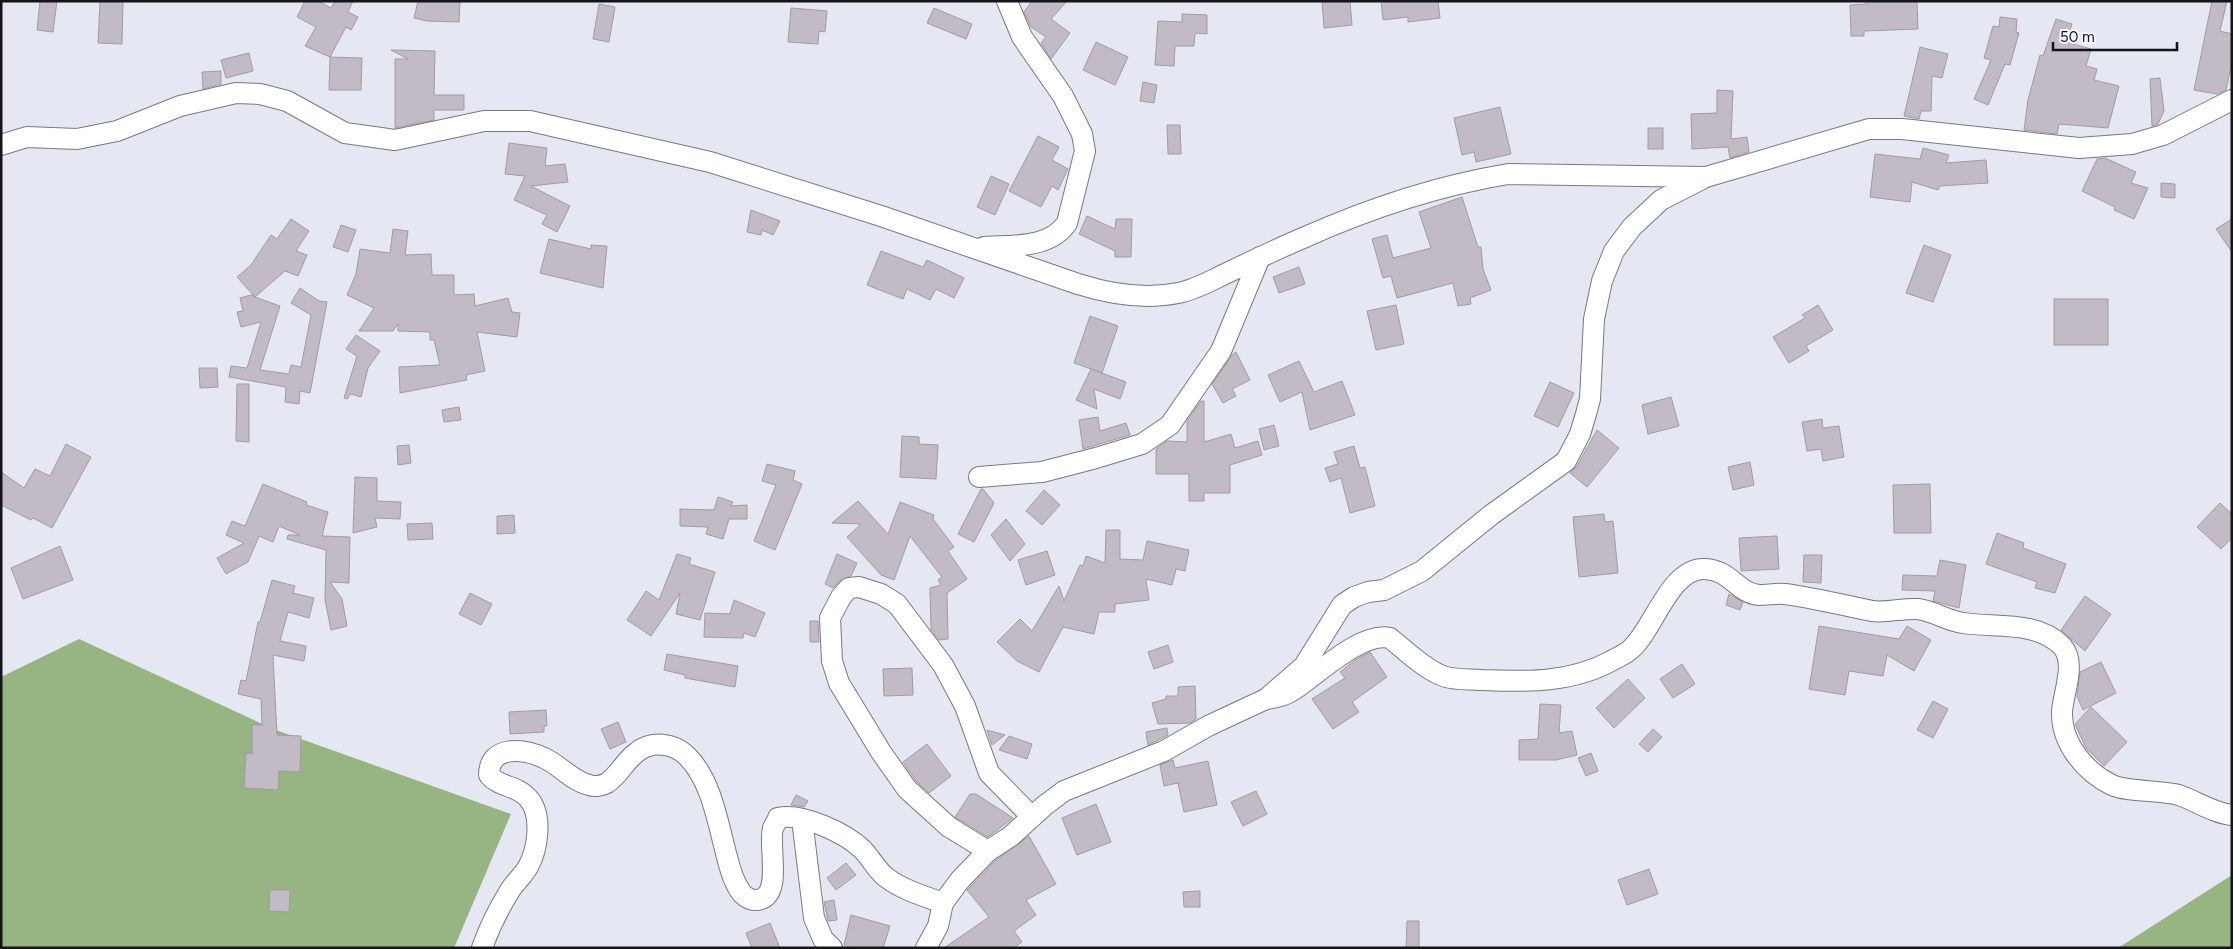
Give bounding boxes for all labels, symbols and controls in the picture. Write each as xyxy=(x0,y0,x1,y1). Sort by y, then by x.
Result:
scale bar xyxy=(2053,20,2177,52)
text: 50 m xyxy=(2060,28,2095,46)

